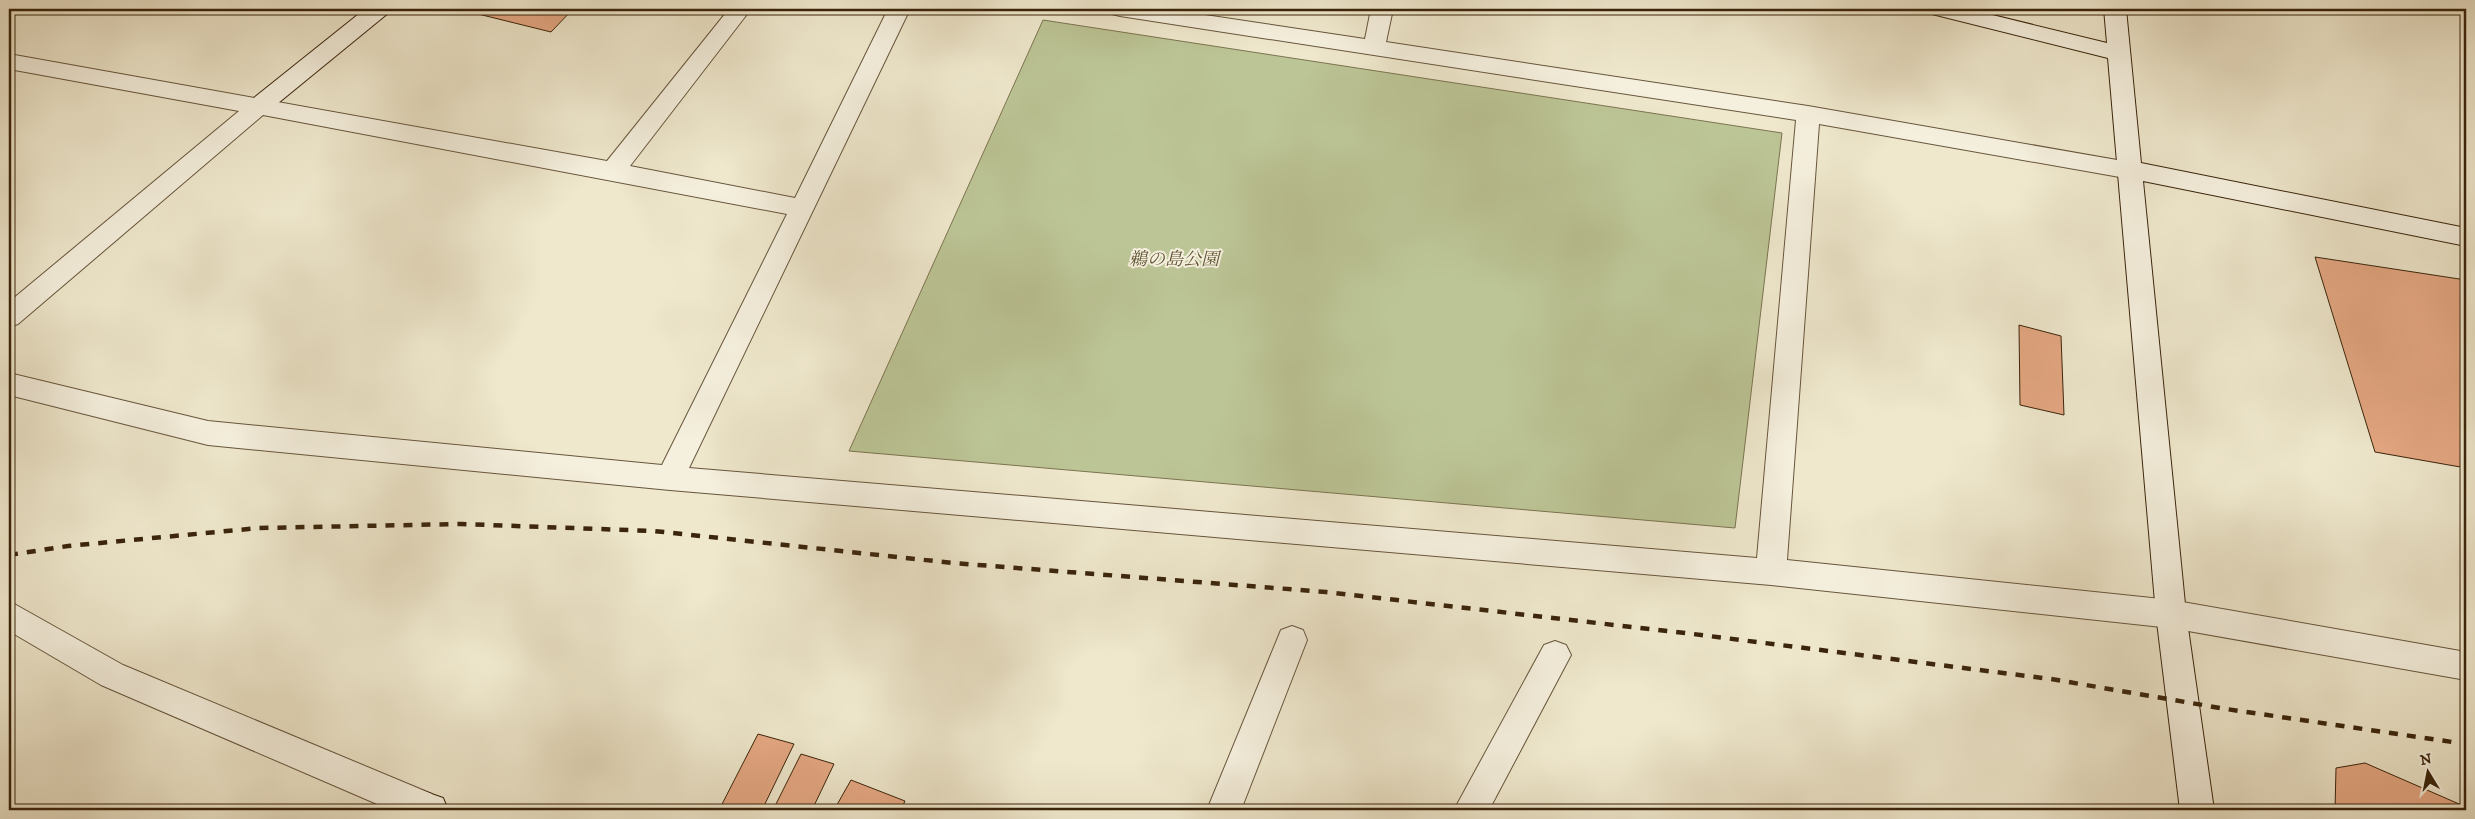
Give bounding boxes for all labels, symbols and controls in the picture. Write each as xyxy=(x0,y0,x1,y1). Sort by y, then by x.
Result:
park label: 鵜の島公園 xyxy=(1129,249,1222,271)
north arrow xyxy=(2402,746,2452,796)
text: N xyxy=(2419,750,2434,770)

